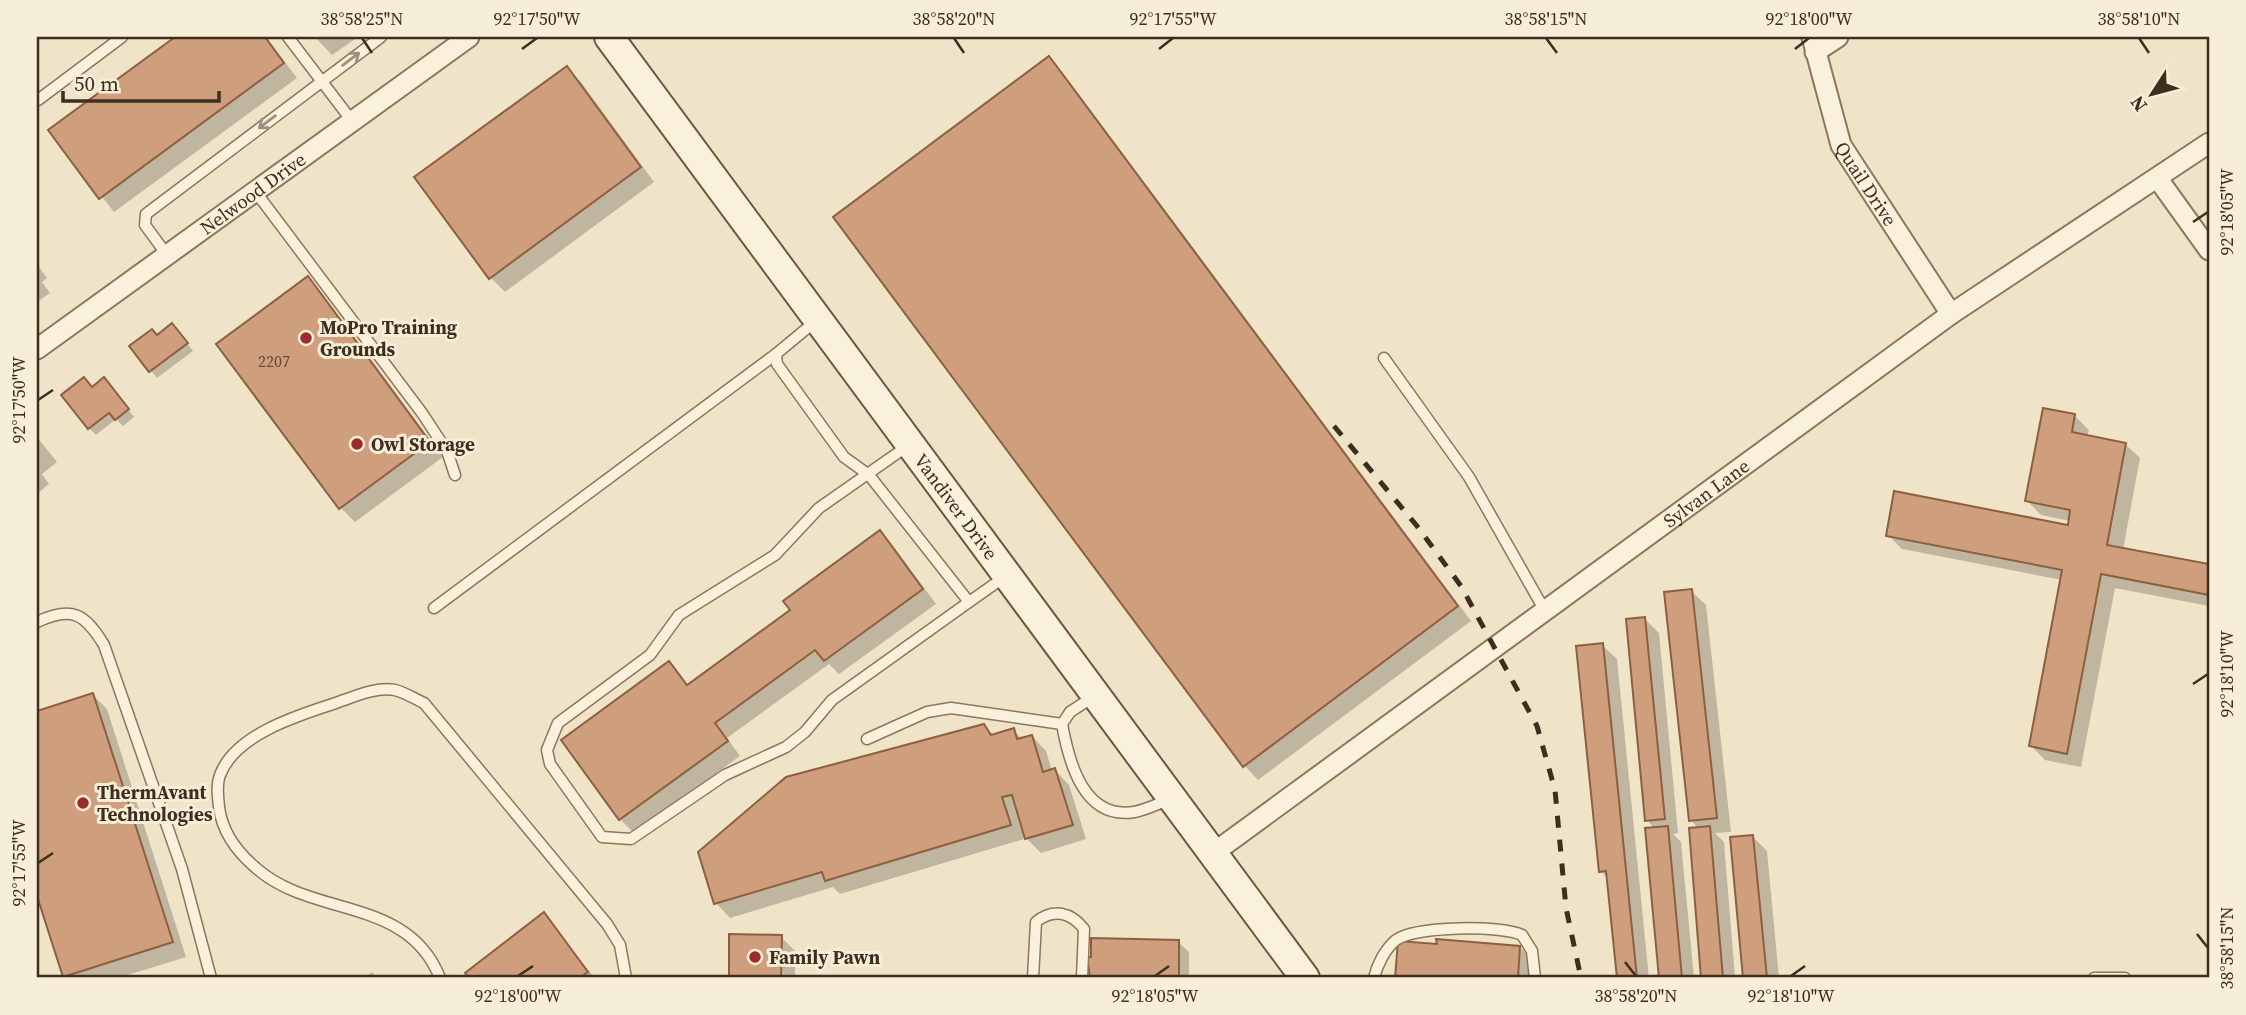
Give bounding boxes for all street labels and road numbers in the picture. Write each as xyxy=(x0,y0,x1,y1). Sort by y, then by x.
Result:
street label: Quail Drive xyxy=(1829,136,1903,231)
street label: Nelwood Drive xyxy=(194,146,311,240)
street label: Vandiver Drive xyxy=(908,448,1004,565)
street label: Sylvan Lane xyxy=(1658,453,1755,533)

